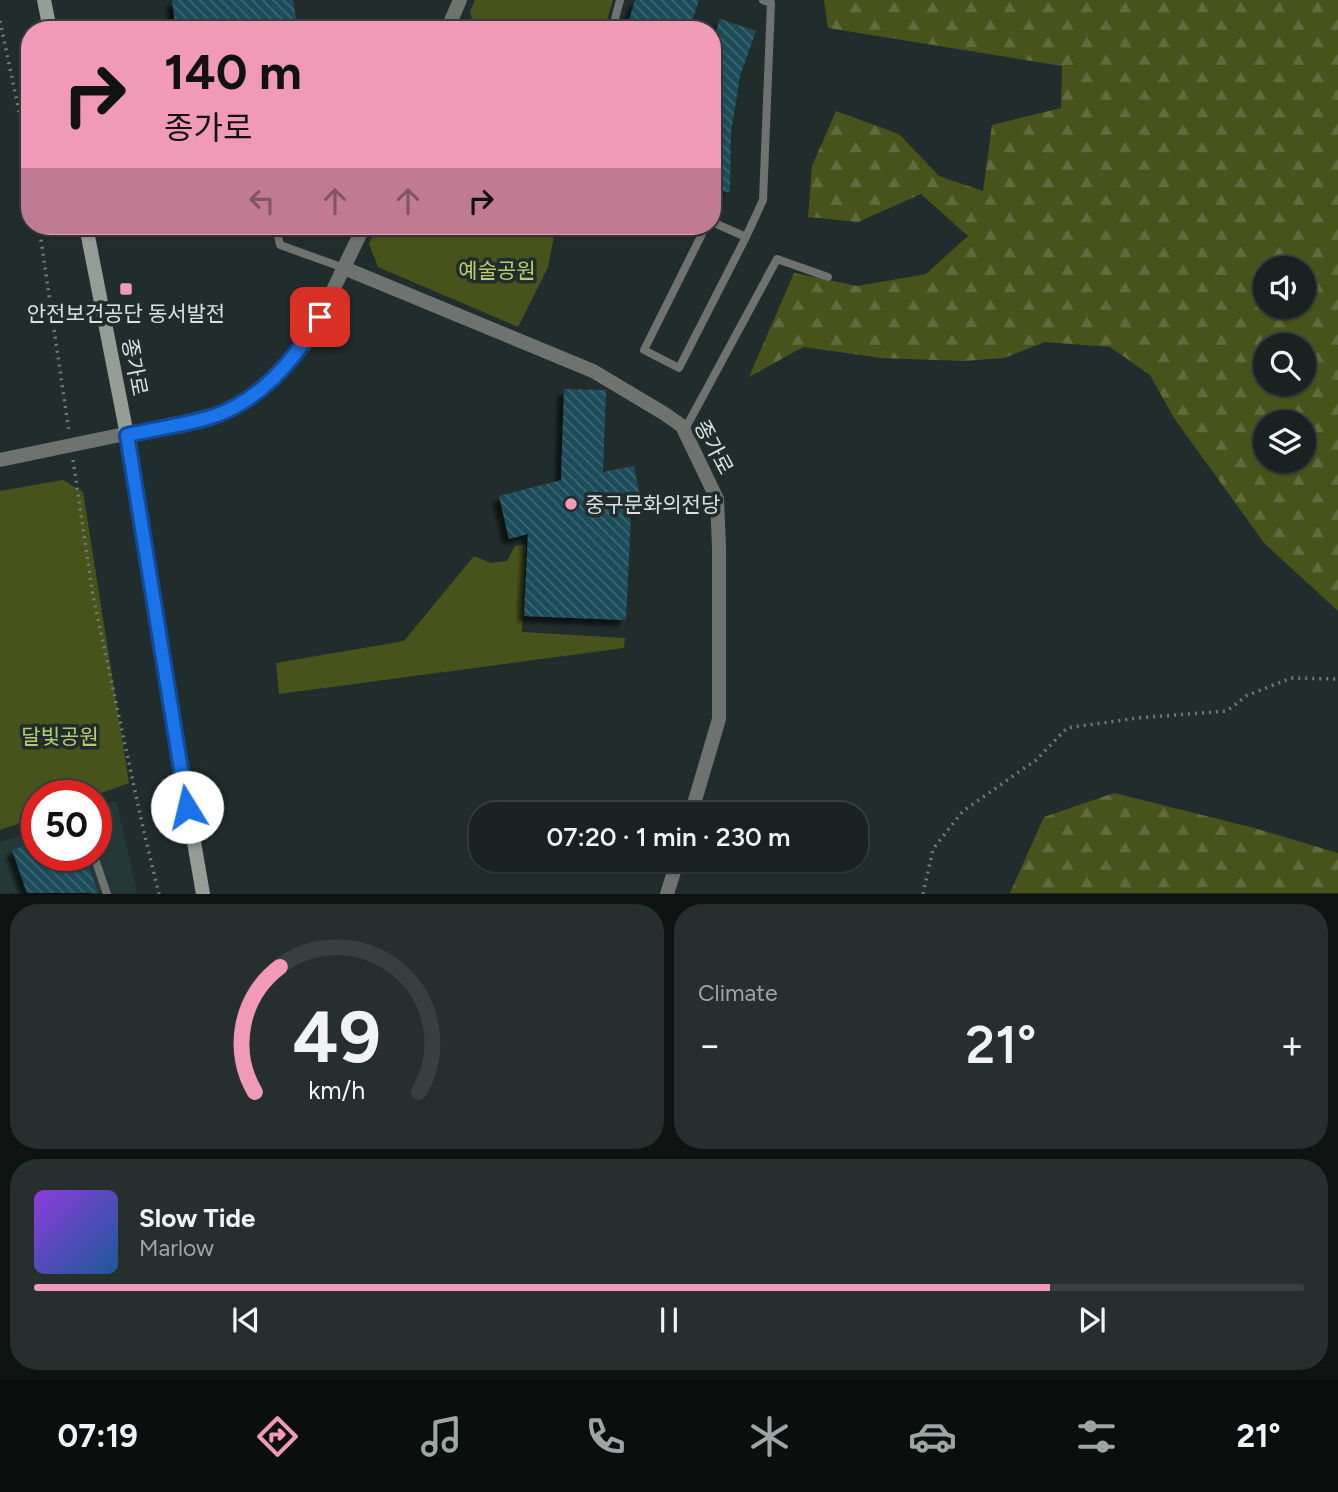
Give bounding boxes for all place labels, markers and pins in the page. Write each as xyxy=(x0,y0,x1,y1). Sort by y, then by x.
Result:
marker: 안전보건공단 동서발전 xyxy=(118,281,134,297)
pin xyxy=(290,287,350,347)
place label: 안전보건공단 동서발전 xyxy=(27,301,225,326)
place label: 중구문화의전당 xyxy=(585,492,720,517)
marker: 중구문화의전당 xyxy=(563,496,579,512)

